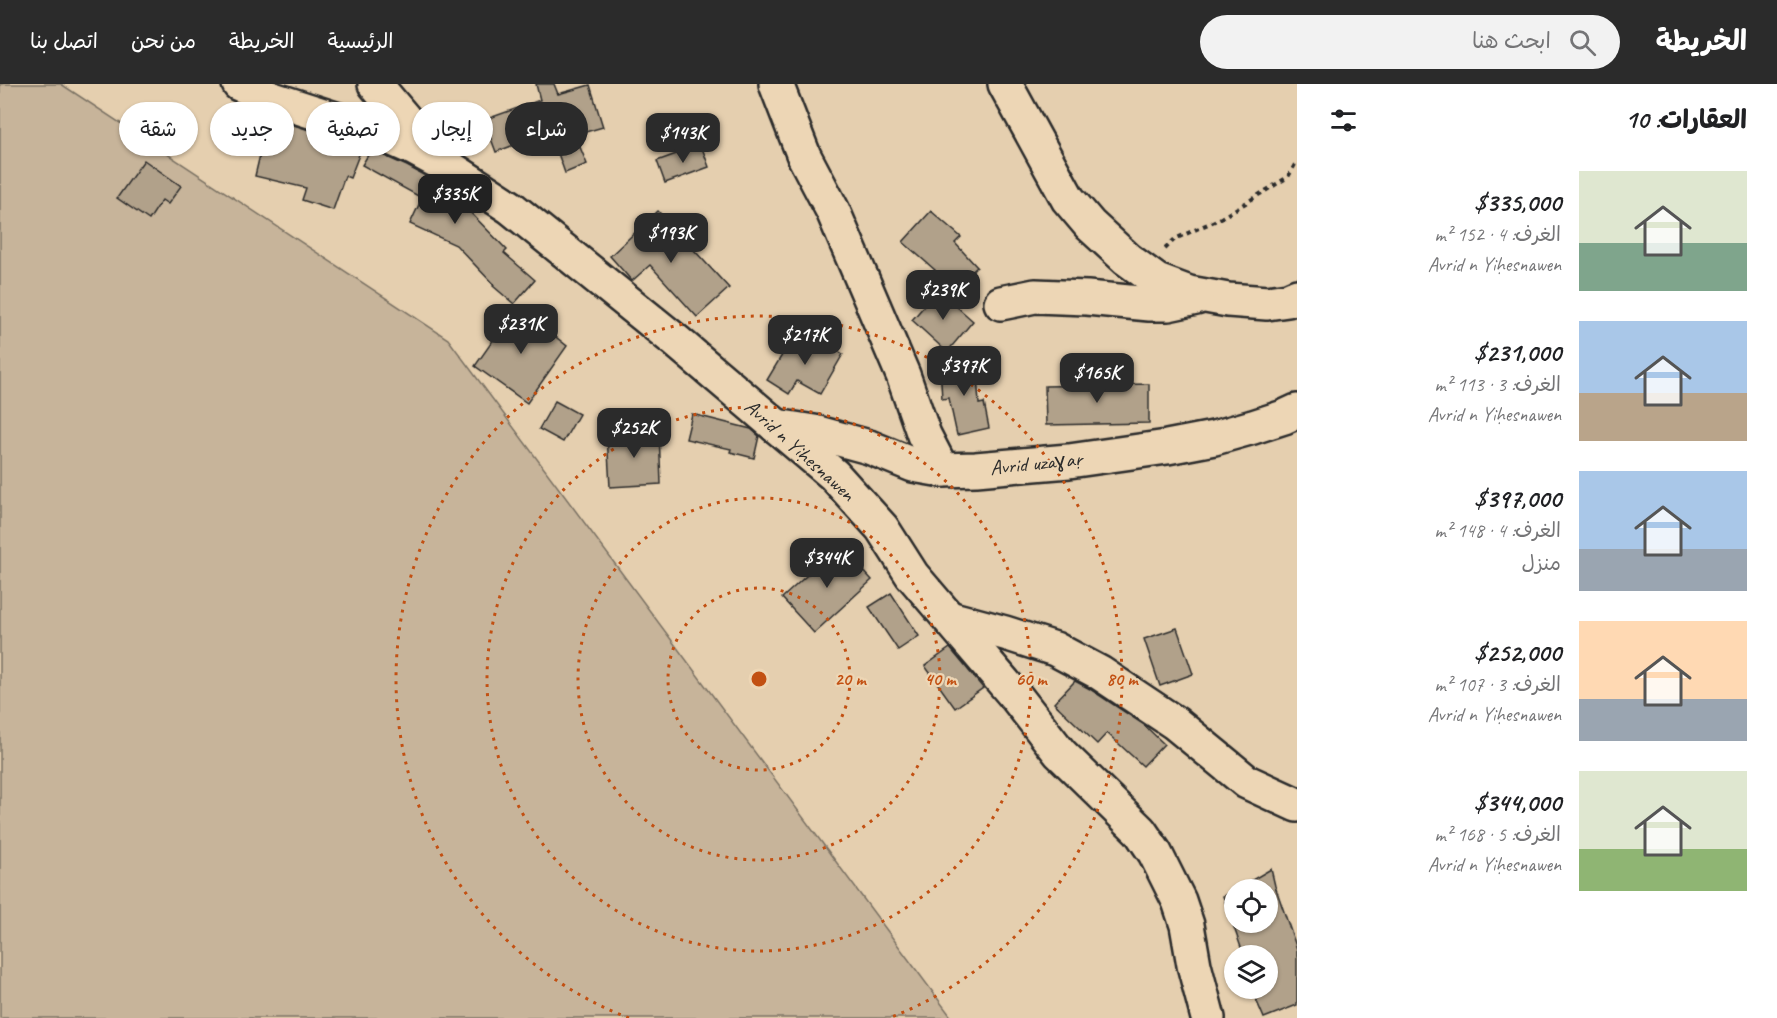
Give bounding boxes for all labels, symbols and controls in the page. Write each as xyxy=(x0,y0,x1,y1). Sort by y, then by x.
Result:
search box xyxy=(1200,15,1620,69)
text: الخريطة xyxy=(1656,23,1747,58)
icon: search xyxy=(1566,26,1599,59)
text: ابحث هنا xyxy=(1472,27,1551,55)
text: اتصل بنا xyxy=(30,28,98,54)
text: من نحن xyxy=(131,28,196,54)
text: الخريطة xyxy=(229,28,295,54)
text: الرئيسية xyxy=(328,28,393,54)
chip: شقة xyxy=(119,102,198,156)
chip: جديد xyxy=(210,102,294,156)
chip: تصفية xyxy=(306,102,400,156)
chip: إيجار xyxy=(412,102,493,156)
chip: شراء xyxy=(505,102,588,156)
text: العقارات: 10 xyxy=(1625,103,1747,136)
icon: filters xyxy=(1327,104,1360,137)
pin: $143K xyxy=(641,113,725,164)
text: $143K xyxy=(660,120,706,145)
pin: $335K xyxy=(413,174,497,225)
text: $335K xyxy=(432,181,478,206)
text: $335,000 xyxy=(1474,186,1561,219)
icon: home xyxy=(1627,195,1699,267)
pin: $193K xyxy=(629,213,713,264)
text: $193K xyxy=(648,220,694,245)
text: الغرف: 4 · 152 m² xyxy=(1434,222,1561,247)
text: Avrid n Yiḥesnawen xyxy=(1428,252,1561,277)
pin: $239K xyxy=(901,270,985,321)
text: $239K xyxy=(920,277,966,302)
pin: $231K xyxy=(479,304,563,355)
text: $231K xyxy=(498,311,544,336)
pin: $217K xyxy=(763,315,847,366)
text: $217K xyxy=(782,322,828,347)
text: $231,000 xyxy=(1474,336,1561,369)
icon: home xyxy=(1627,345,1699,417)
pin: $397K xyxy=(922,346,1006,397)
text: $397K xyxy=(941,353,987,378)
pin: $165K xyxy=(1055,353,1139,404)
text: $165K xyxy=(1074,360,1120,385)
text: الغرف: 3 · 113 m² xyxy=(1434,372,1561,397)
street label: Avrid n Yiḥesnawen xyxy=(739,393,861,507)
text: Avrid n Yiḥesnawen xyxy=(1428,402,1561,427)
pin: $252K xyxy=(592,408,676,459)
text: $252K xyxy=(611,415,657,440)
street label: Avrid uzaɣaṛ xyxy=(989,445,1086,481)
text: $397,000 xyxy=(1474,482,1561,515)
icon: home xyxy=(1627,495,1699,567)
text: الغرف: 4 · 148 m² xyxy=(1434,518,1561,543)
pin: $344K xyxy=(785,538,869,589)
text: $344K xyxy=(804,545,850,570)
text: منزل xyxy=(1522,551,1561,576)
text: $252,000 xyxy=(1474,636,1561,669)
icon: home xyxy=(1627,645,1699,717)
text: 20 m xyxy=(835,668,867,690)
text: 40 m xyxy=(925,668,957,690)
text: 60 m xyxy=(1015,668,1048,690)
text: 80 m xyxy=(1107,668,1139,690)
centre of rings xyxy=(749,669,769,689)
text: الغرف: 3 · 107 m² xyxy=(1434,672,1561,697)
text: Avrid n Yiḥesnawen xyxy=(1428,702,1561,727)
text: $344,000 xyxy=(1474,786,1561,819)
icon: home xyxy=(1627,795,1699,867)
text: الغرف: 5 · 168 m² xyxy=(1434,822,1561,847)
text: Avrid n Yiḥesnawen xyxy=(1428,852,1561,877)
map controls xyxy=(1224,879,1278,999)
button: locate xyxy=(1224,879,1278,933)
button: layers xyxy=(1224,945,1278,999)

